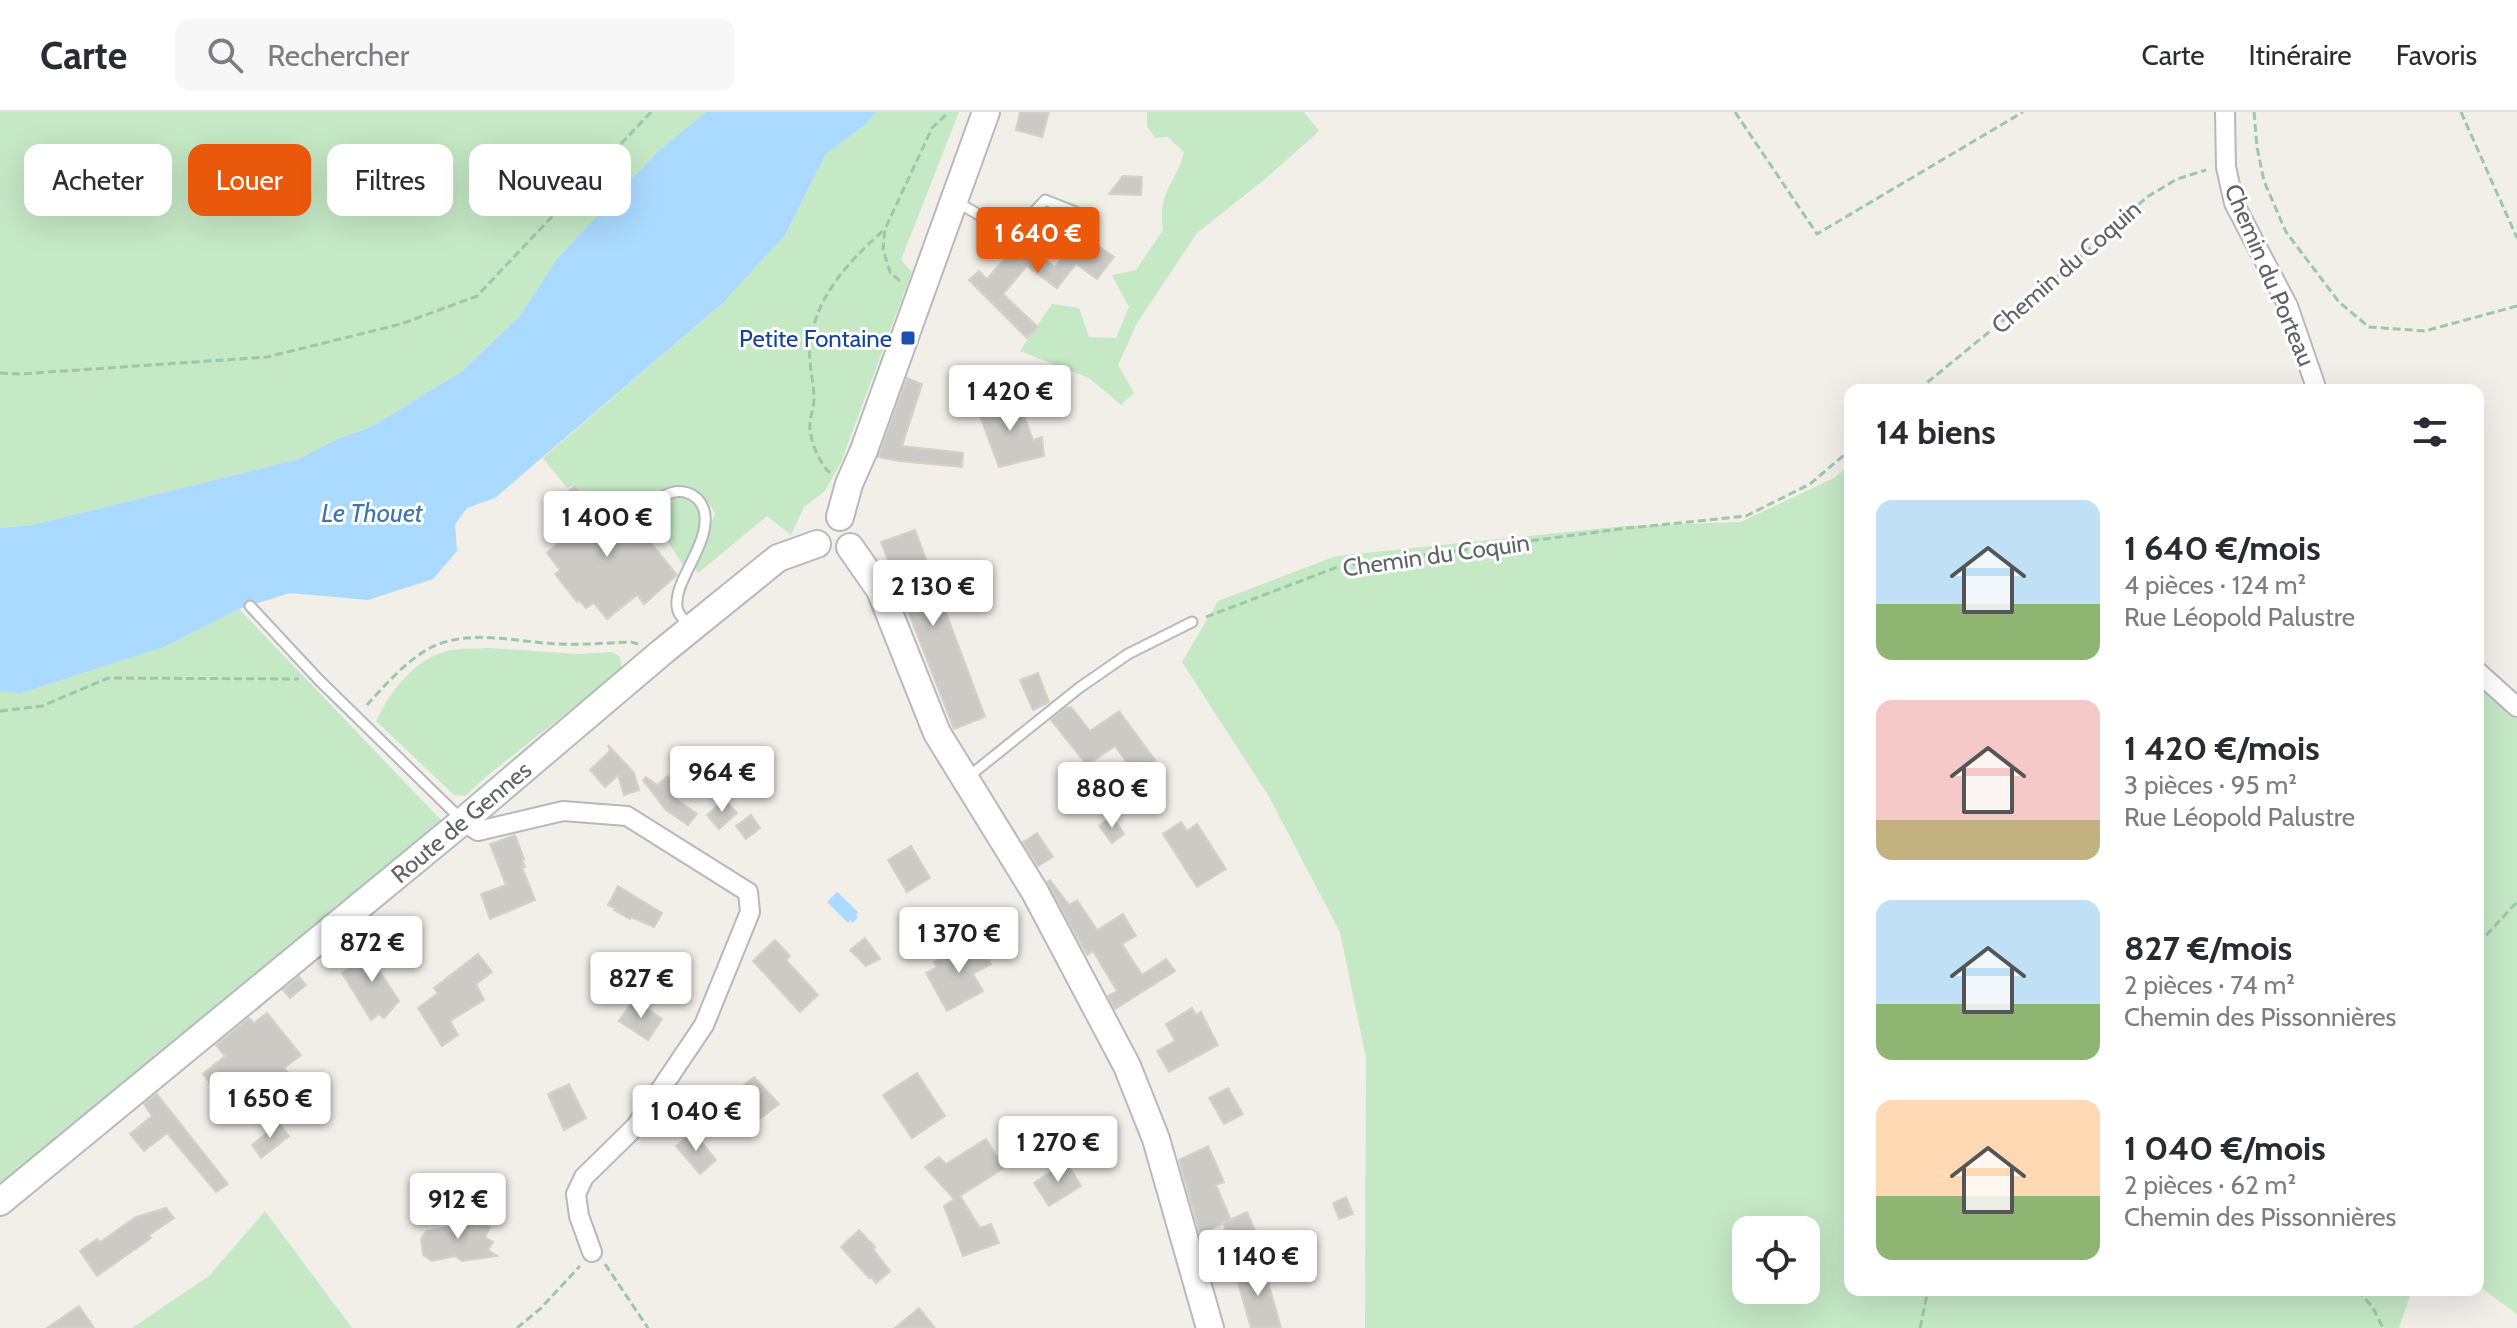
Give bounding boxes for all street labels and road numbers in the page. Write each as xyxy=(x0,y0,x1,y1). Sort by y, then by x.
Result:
street label: Chemin du Porteau xyxy=(2219,180,2321,370)
street label: Chemin du Coquin xyxy=(1985,194,2147,340)
street label: Chemin du Coquin xyxy=(1341,528,1531,582)
street label: Route de Gennes xyxy=(385,755,537,889)

